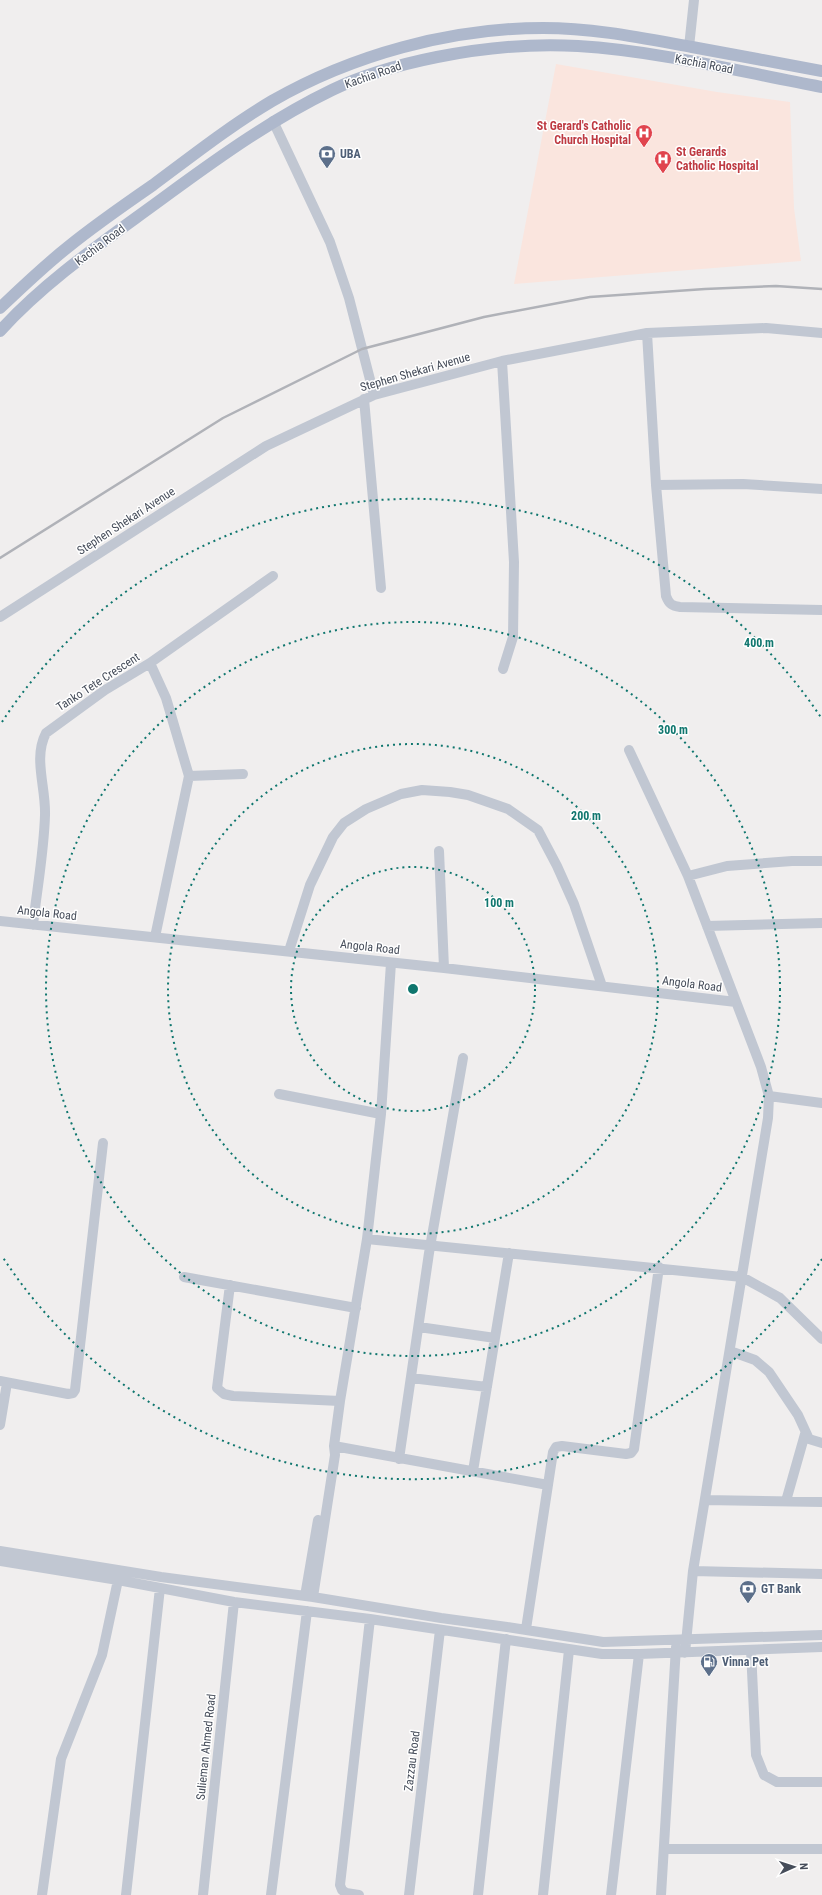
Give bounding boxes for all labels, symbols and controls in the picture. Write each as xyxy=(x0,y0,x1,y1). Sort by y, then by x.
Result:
street label: Kachia Road xyxy=(674,52,734,77)
street label: Kachia Road xyxy=(343,59,403,91)
place label: St Gerard's Catholic Church Hospital xyxy=(537,119,631,147)
hospital icon: St Gerard's Catholic Church Hospital xyxy=(634,123,654,148)
bank icon: UBA xyxy=(317,144,337,169)
place label: St Gerards Catholic Hospital xyxy=(676,145,759,173)
place label: UBA xyxy=(340,147,362,161)
hospital icon: St Gerards Catholic Hospital xyxy=(653,149,673,174)
street label: Kachia Road xyxy=(72,222,128,268)
street label: Stephen Shekari Avenue xyxy=(358,349,472,394)
street label: Stephen Shekari Avenue xyxy=(74,484,178,558)
text: 400 m xyxy=(744,636,774,650)
street label: Tanko Tete Crescent xyxy=(54,650,143,714)
text: 300 m xyxy=(658,723,688,737)
text: 200 m xyxy=(571,809,601,823)
text: 100 m xyxy=(484,896,514,910)
street label: Angola Road xyxy=(16,903,78,923)
street label: Angola Road xyxy=(339,937,401,957)
street label: Angola Road xyxy=(661,973,723,995)
centre of rings xyxy=(406,982,420,996)
bank icon: GT Bank xyxy=(738,1579,758,1604)
place label: GT Bank xyxy=(761,1582,801,1596)
fuel station icon: Vinna Pet xyxy=(699,1652,719,1677)
place label: Vinna Pet xyxy=(722,1655,769,1669)
street label: Sulieman Ahmed Road xyxy=(193,1693,219,1801)
street label: Zazzau Road xyxy=(401,1730,423,1792)
north arrow xyxy=(774,1847,814,1887)
text: N xyxy=(797,1863,810,1870)

